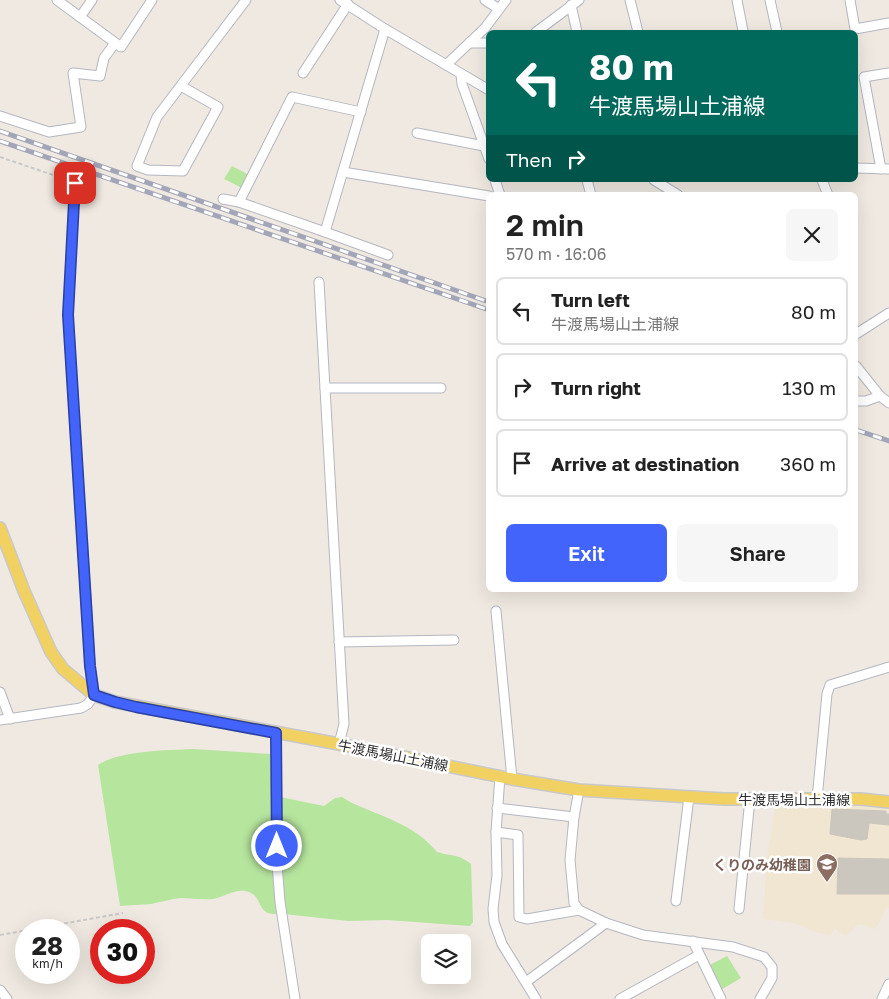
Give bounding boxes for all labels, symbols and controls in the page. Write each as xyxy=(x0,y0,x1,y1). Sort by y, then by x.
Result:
text: 80 m xyxy=(589,46,674,88)
icon: left xyxy=(506,50,571,115)
text: 牛渡馬場山土浦線 xyxy=(589,92,765,119)
icon: right xyxy=(562,145,590,173)
text: Then xyxy=(506,148,552,171)
pin xyxy=(54,162,96,204)
icon: arrive xyxy=(61,169,89,197)
text: 2 min xyxy=(506,207,584,243)
button: close xyxy=(786,209,838,261)
text: 570 m · 16:06 xyxy=(506,244,606,264)
text: Turn left xyxy=(551,288,630,311)
icon: left xyxy=(508,297,536,325)
text: 80 m xyxy=(791,300,836,323)
text: 牛渡馬場山土浦線 xyxy=(551,314,679,334)
icon: right xyxy=(508,373,536,401)
text: Turn right xyxy=(551,376,641,399)
text: 130 m xyxy=(782,376,836,399)
icon: arrive xyxy=(508,449,536,477)
text: Arrive at destination xyxy=(551,452,739,475)
text: 360 m xyxy=(780,452,836,475)
button: Exit xyxy=(506,524,667,582)
button: Share xyxy=(677,524,838,582)
street label: 牛渡馬場山土浦線 xyxy=(336,736,450,774)
street label: 牛渡馬場山土浦線 xyxy=(738,791,850,808)
position arrow xyxy=(250,819,302,871)
school or university icon: くりのみ幼稚園 xyxy=(815,852,839,883)
place label: くりのみ幼稚園 xyxy=(713,856,811,873)
speed limit sign: 30 xyxy=(90,919,155,984)
text: 28 xyxy=(32,930,63,961)
map controls xyxy=(421,934,471,984)
button: layers xyxy=(421,934,471,984)
text: km/h xyxy=(32,956,63,971)

